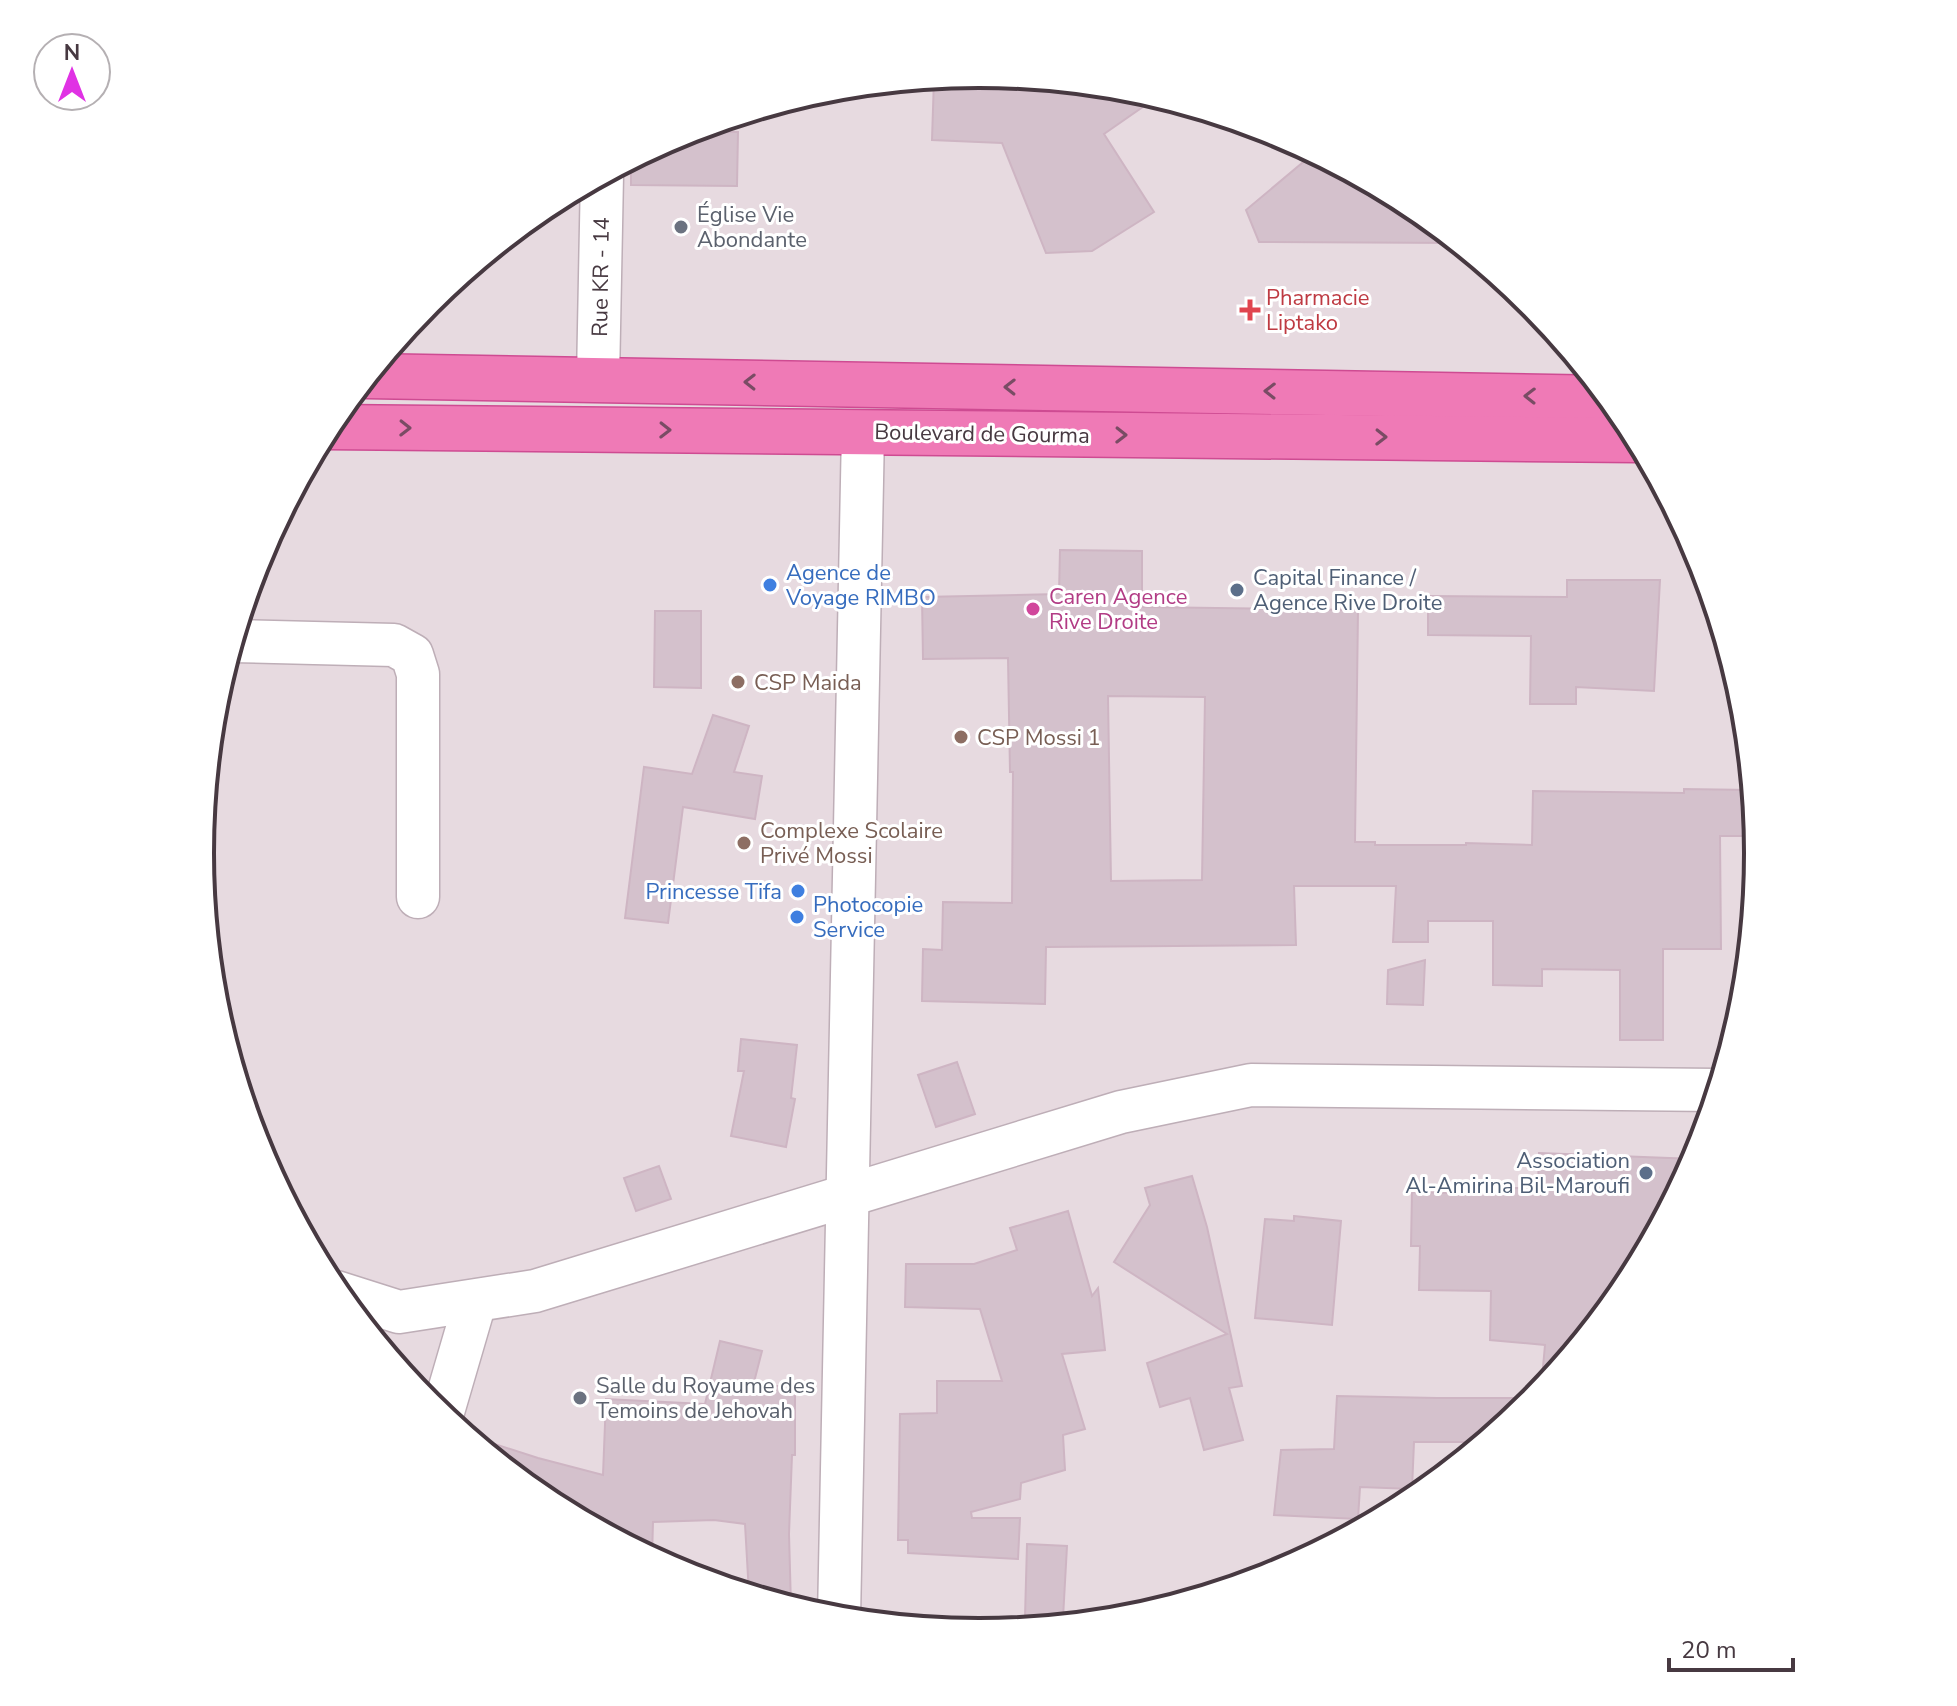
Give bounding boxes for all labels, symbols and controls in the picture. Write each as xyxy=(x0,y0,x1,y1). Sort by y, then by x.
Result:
north arrow xyxy=(32,32,112,112)
text: N xyxy=(64,38,80,68)
place label: Église Vie Abondante xyxy=(697,200,807,255)
street label: Rue KR - 14 xyxy=(585,217,617,337)
marker: Église Vie Abondante xyxy=(672,218,690,236)
place label: Pharmacie Liptako xyxy=(1266,283,1369,338)
marker: Pharmacie Liptako xyxy=(1241,301,1259,319)
one-way arrow xyxy=(743,373,756,391)
one-way arrow xyxy=(1003,378,1016,396)
one-way arrow xyxy=(1263,383,1276,400)
one-way arrow xyxy=(1523,387,1536,405)
street label: Boulevard de Gourma xyxy=(874,417,1090,451)
one-way arrow xyxy=(399,419,412,437)
one-way arrow xyxy=(659,421,672,439)
one-way arrow xyxy=(1115,426,1128,443)
one-way arrow xyxy=(1375,428,1388,446)
place label: Agence de Voyage RIMBO xyxy=(785,558,936,613)
place label: Capital Finance / Agence Rive Droite xyxy=(1253,563,1442,618)
marker: Agence de Voyage RIMBO xyxy=(761,576,779,594)
marker: Capital Finance / Agence Rive Droite xyxy=(1228,581,1246,599)
place label: Caren Agence Rive Droite xyxy=(1049,582,1187,637)
marker: Caren Agence Rive Droite xyxy=(1024,600,1042,618)
place label: CSP Maida xyxy=(754,668,862,698)
marker: CSP Maida xyxy=(729,673,747,691)
place label: CSP Mossi 1 xyxy=(977,723,1101,753)
marker: CSP Mossi 1 xyxy=(952,728,970,746)
place label: Complexe Scolaire Privé Mossi xyxy=(760,816,943,871)
marker: Complexe Scolaire Privé Mossi xyxy=(735,834,753,852)
place label: Princesse Tifa xyxy=(645,877,782,907)
marker: Princesse Tifa xyxy=(789,882,807,900)
place label: Photocopie Service xyxy=(813,890,923,945)
marker: Photocopie Service xyxy=(788,908,806,926)
place label: Association Al-Amirina Bil-Maroufi xyxy=(1405,1146,1630,1201)
marker: Association Al-Amirina Bil-Maroufi xyxy=(1637,1164,1655,1182)
place label: Salle du Royaume des Temoins de Jehovah xyxy=(596,1371,815,1426)
marker: Salle du Royaume des Temoins de Jehovah xyxy=(571,1389,589,1407)
scale bar xyxy=(1669,1622,1793,1672)
text: 20 m xyxy=(1681,1634,1737,1666)

